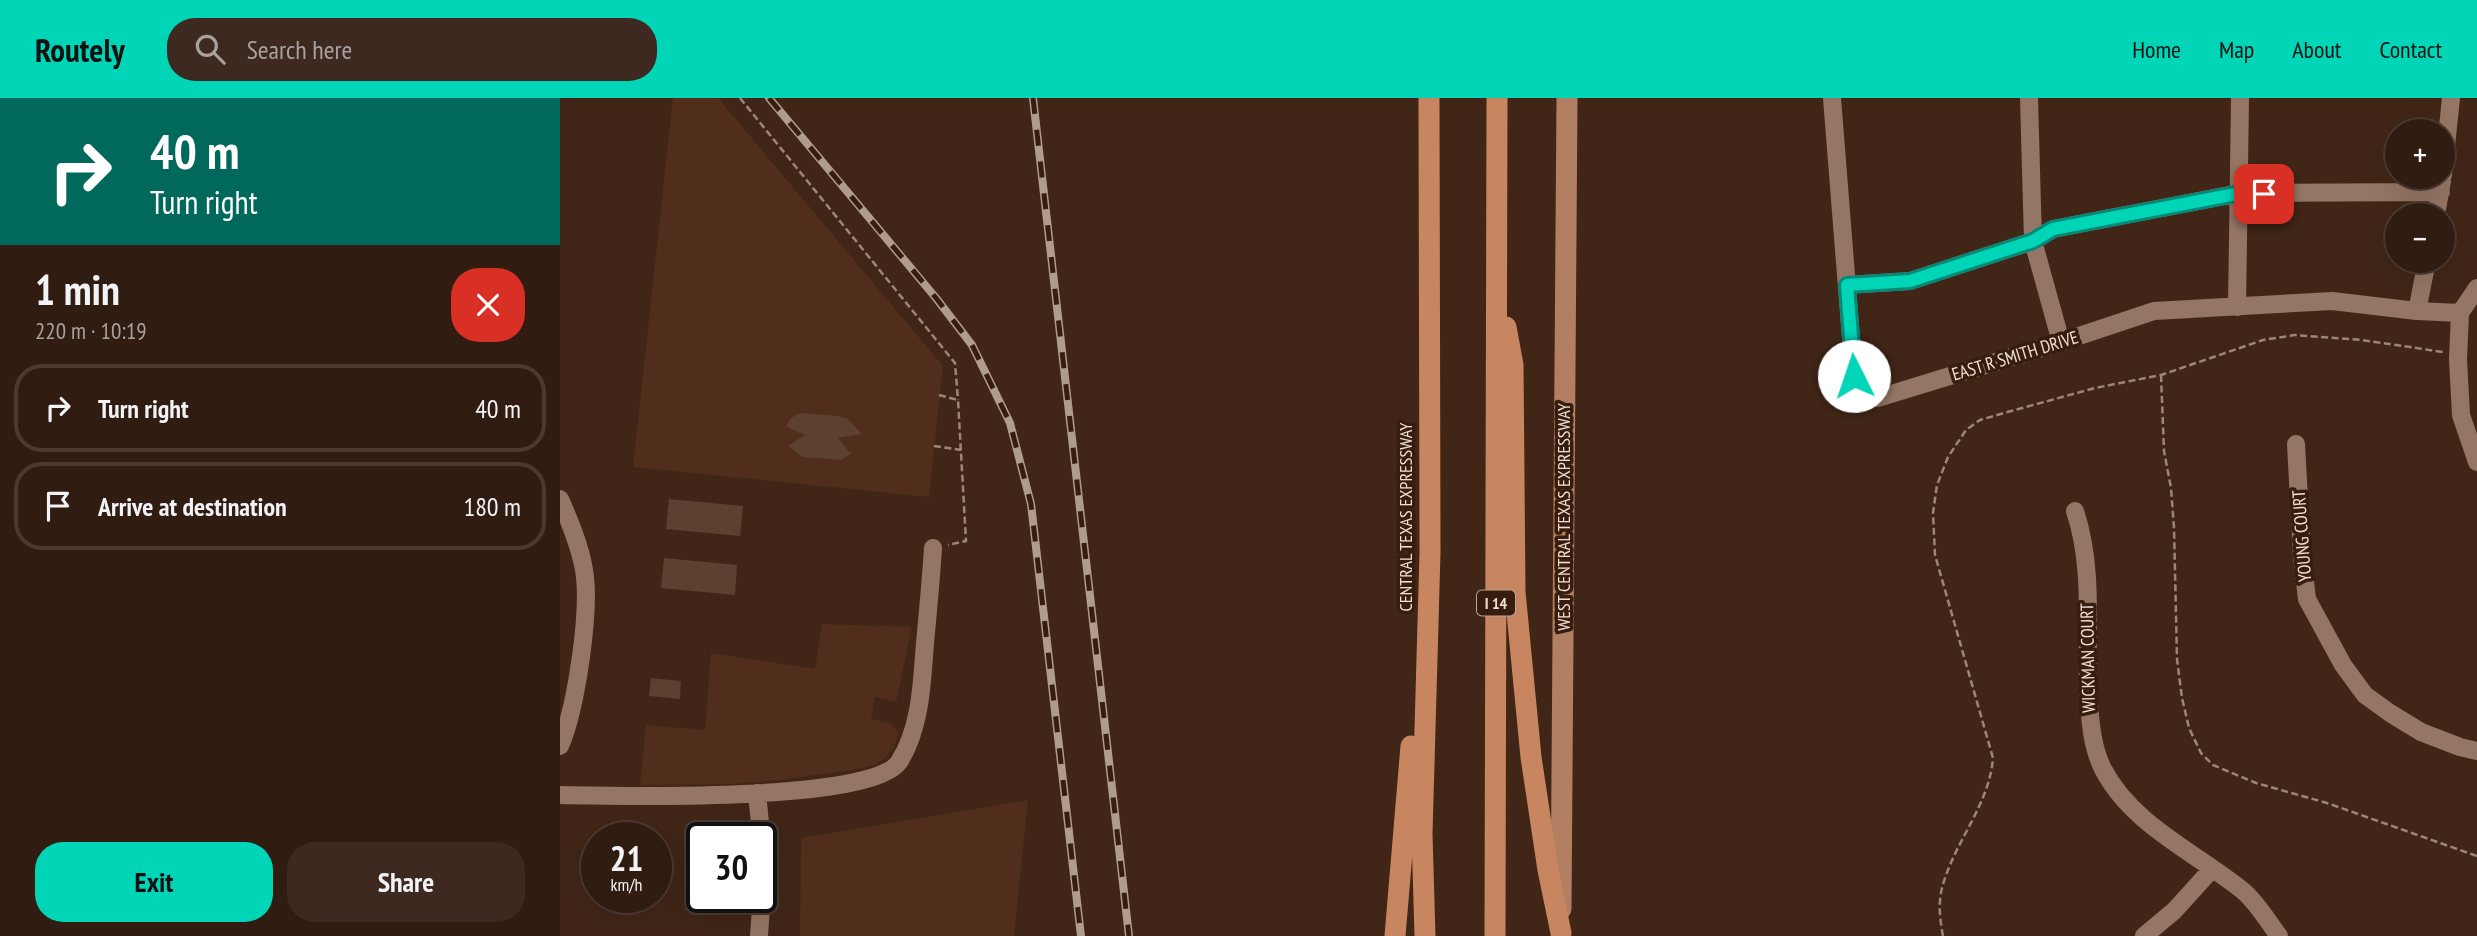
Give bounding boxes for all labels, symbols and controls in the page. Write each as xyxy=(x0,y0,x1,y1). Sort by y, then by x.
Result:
search box xyxy=(167,18,657,81)
text: Routely xyxy=(35,28,125,71)
icon: search xyxy=(191,30,229,68)
text: Search here xyxy=(247,33,352,66)
text: Home xyxy=(2132,34,2181,65)
text: Map xyxy=(2219,34,2254,65)
text: About xyxy=(2292,34,2341,65)
text: Contact xyxy=(2379,34,2442,65)
text: 40 m xyxy=(150,119,239,183)
map controls xyxy=(2385,119,2455,273)
button: + xyxy=(2385,119,2455,189)
icon: right xyxy=(35,126,126,217)
pin xyxy=(2234,164,2294,224)
icon: arrive xyxy=(2245,175,2283,213)
text: Turn right xyxy=(150,181,258,223)
button: − xyxy=(2385,203,2455,273)
text: 1 min xyxy=(35,262,120,317)
button: close xyxy=(451,268,525,342)
text: 220 m · 10:19 xyxy=(35,316,147,345)
street label: EAST R SMITH DRIVE xyxy=(1949,325,2081,386)
position arrow xyxy=(1817,339,1891,413)
icon: right xyxy=(39,389,77,427)
text: Turn right xyxy=(98,392,189,425)
text: 40 m xyxy=(475,392,521,425)
street label: WEST CENTRAL TEXAS EXPRESSWAY xyxy=(1552,402,1575,631)
street label: CENTRAL TEXAS EXPRESSWAY xyxy=(1394,422,1417,611)
icon: arrive xyxy=(39,487,77,525)
street label: YOUNG COURT xyxy=(2287,489,2316,583)
text: Arrive at destination xyxy=(98,490,287,523)
text: 180 m xyxy=(463,490,521,523)
road number: I 14 xyxy=(1477,590,1515,616)
street label: WICKMAN COURT xyxy=(2075,603,2100,713)
speed limit sign: 30 xyxy=(686,822,777,913)
text: 21 xyxy=(610,835,643,881)
button: Exit xyxy=(35,842,273,922)
button: Share xyxy=(287,842,525,922)
text: km/h xyxy=(611,873,642,896)

